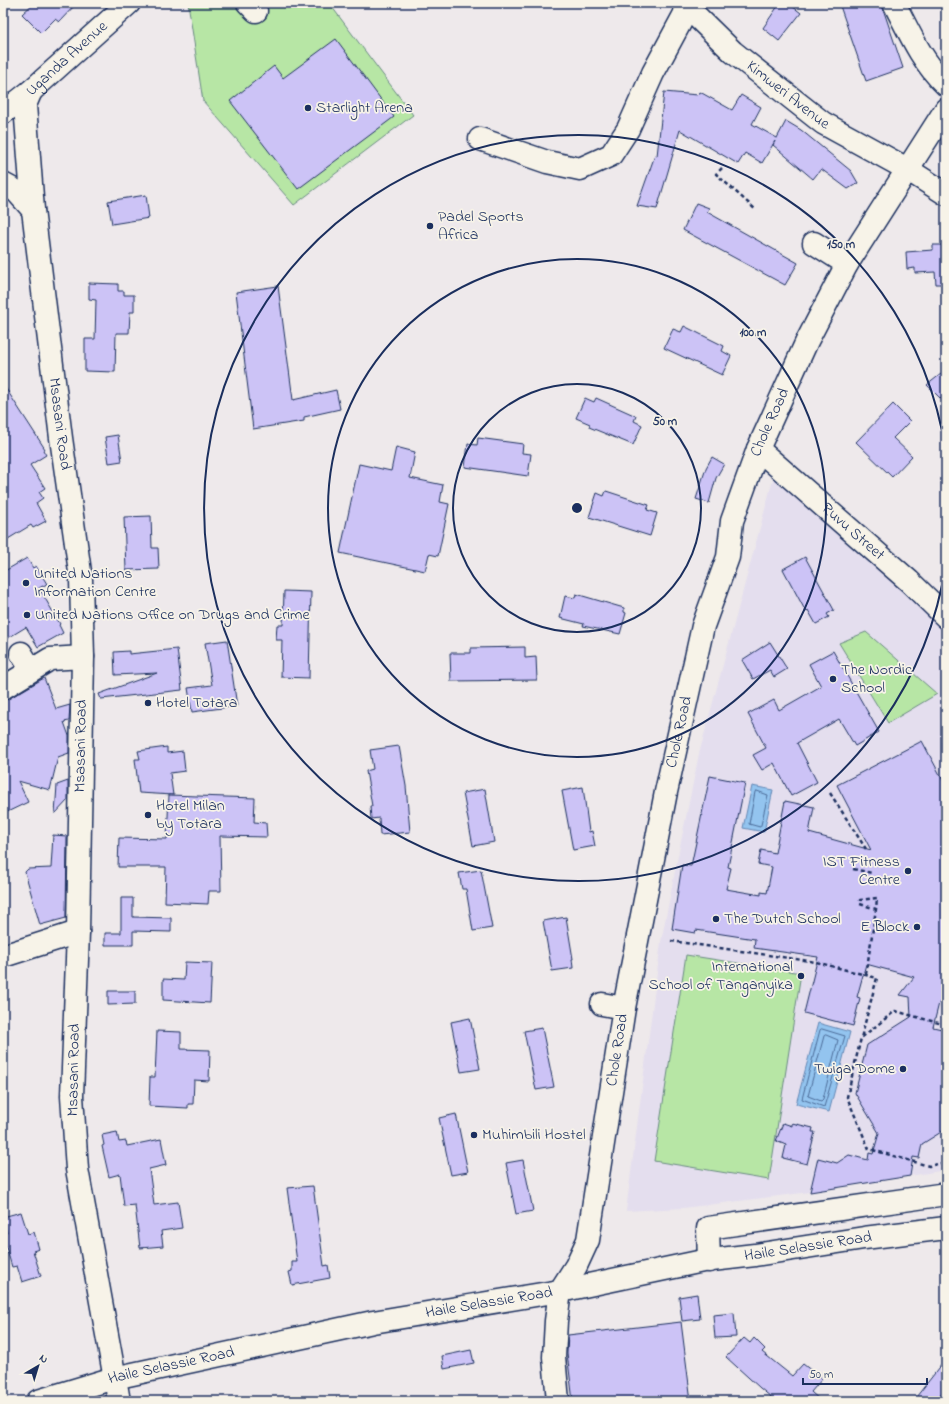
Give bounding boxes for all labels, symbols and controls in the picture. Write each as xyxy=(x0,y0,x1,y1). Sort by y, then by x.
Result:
street label: Uganda Avenue xyxy=(21,15,114,102)
street label: Kimweri Avenue xyxy=(741,55,834,137)
place label: Starlight Arena xyxy=(316,96,413,120)
marker: Starlight Arena xyxy=(303,103,313,113)
place label: Padel Sports Africa xyxy=(438,205,524,247)
marker: Padel Sports Africa xyxy=(425,221,435,231)
text: 150 m xyxy=(827,236,856,254)
text: 100 m xyxy=(740,324,767,342)
street label: Msasani Road xyxy=(42,376,77,472)
street label: Chole Road xyxy=(744,384,796,460)
text: 50 m xyxy=(653,413,678,431)
street label: Ruvu Street xyxy=(816,497,890,567)
centre of rings xyxy=(570,501,584,515)
place label: United Nations Information Centre xyxy=(34,562,157,604)
marker: United Nations Information Centre xyxy=(21,578,31,588)
place label: United Nations Office on Drugs and Crime xyxy=(35,603,310,627)
marker: United Nations Office on Drugs and Crime xyxy=(22,610,32,620)
place label: The Nordic School xyxy=(841,658,913,700)
marker: The Nordic School xyxy=(828,674,838,684)
place label: Hotel Totara xyxy=(156,691,237,715)
street label: Chole Road xyxy=(660,694,699,770)
marker: Hotel Totara xyxy=(143,698,153,708)
street label: Msasani Road xyxy=(68,699,94,793)
place label: Hotel Milan by Totara xyxy=(156,794,225,836)
marker: Hotel Milan by Totara xyxy=(143,810,153,820)
place label: IST Fitness Centre xyxy=(823,850,901,892)
marker: IST Fitness Centre xyxy=(903,866,913,876)
place label: The Dutch School xyxy=(724,907,841,931)
marker: The Dutch School xyxy=(711,914,721,924)
place label: E Block xyxy=(860,915,910,939)
marker: E Block xyxy=(912,922,922,932)
place label: International School of Tanganyika xyxy=(649,955,793,997)
marker: International School of Tanganyika xyxy=(796,971,806,981)
street label: Chole Road xyxy=(600,1012,635,1088)
street label: Msasani Road xyxy=(61,1023,87,1117)
place label: Twiga Dome xyxy=(814,1057,896,1081)
marker: Twiga Dome xyxy=(898,1064,908,1074)
place label: Muhimbili Hostel xyxy=(482,1123,586,1147)
marker: Muhimbili Hostel xyxy=(469,1130,479,1140)
street label: Haile Selassie Road xyxy=(743,1225,873,1268)
street label: Haile Selassie Road xyxy=(424,1280,554,1325)
street label: Haile Selassie Road xyxy=(105,1340,237,1391)
north arrow xyxy=(18,1346,58,1386)
text: N xyxy=(36,1350,51,1368)
scale bar xyxy=(803,1360,927,1386)
text: 50 m xyxy=(809,1366,833,1384)

